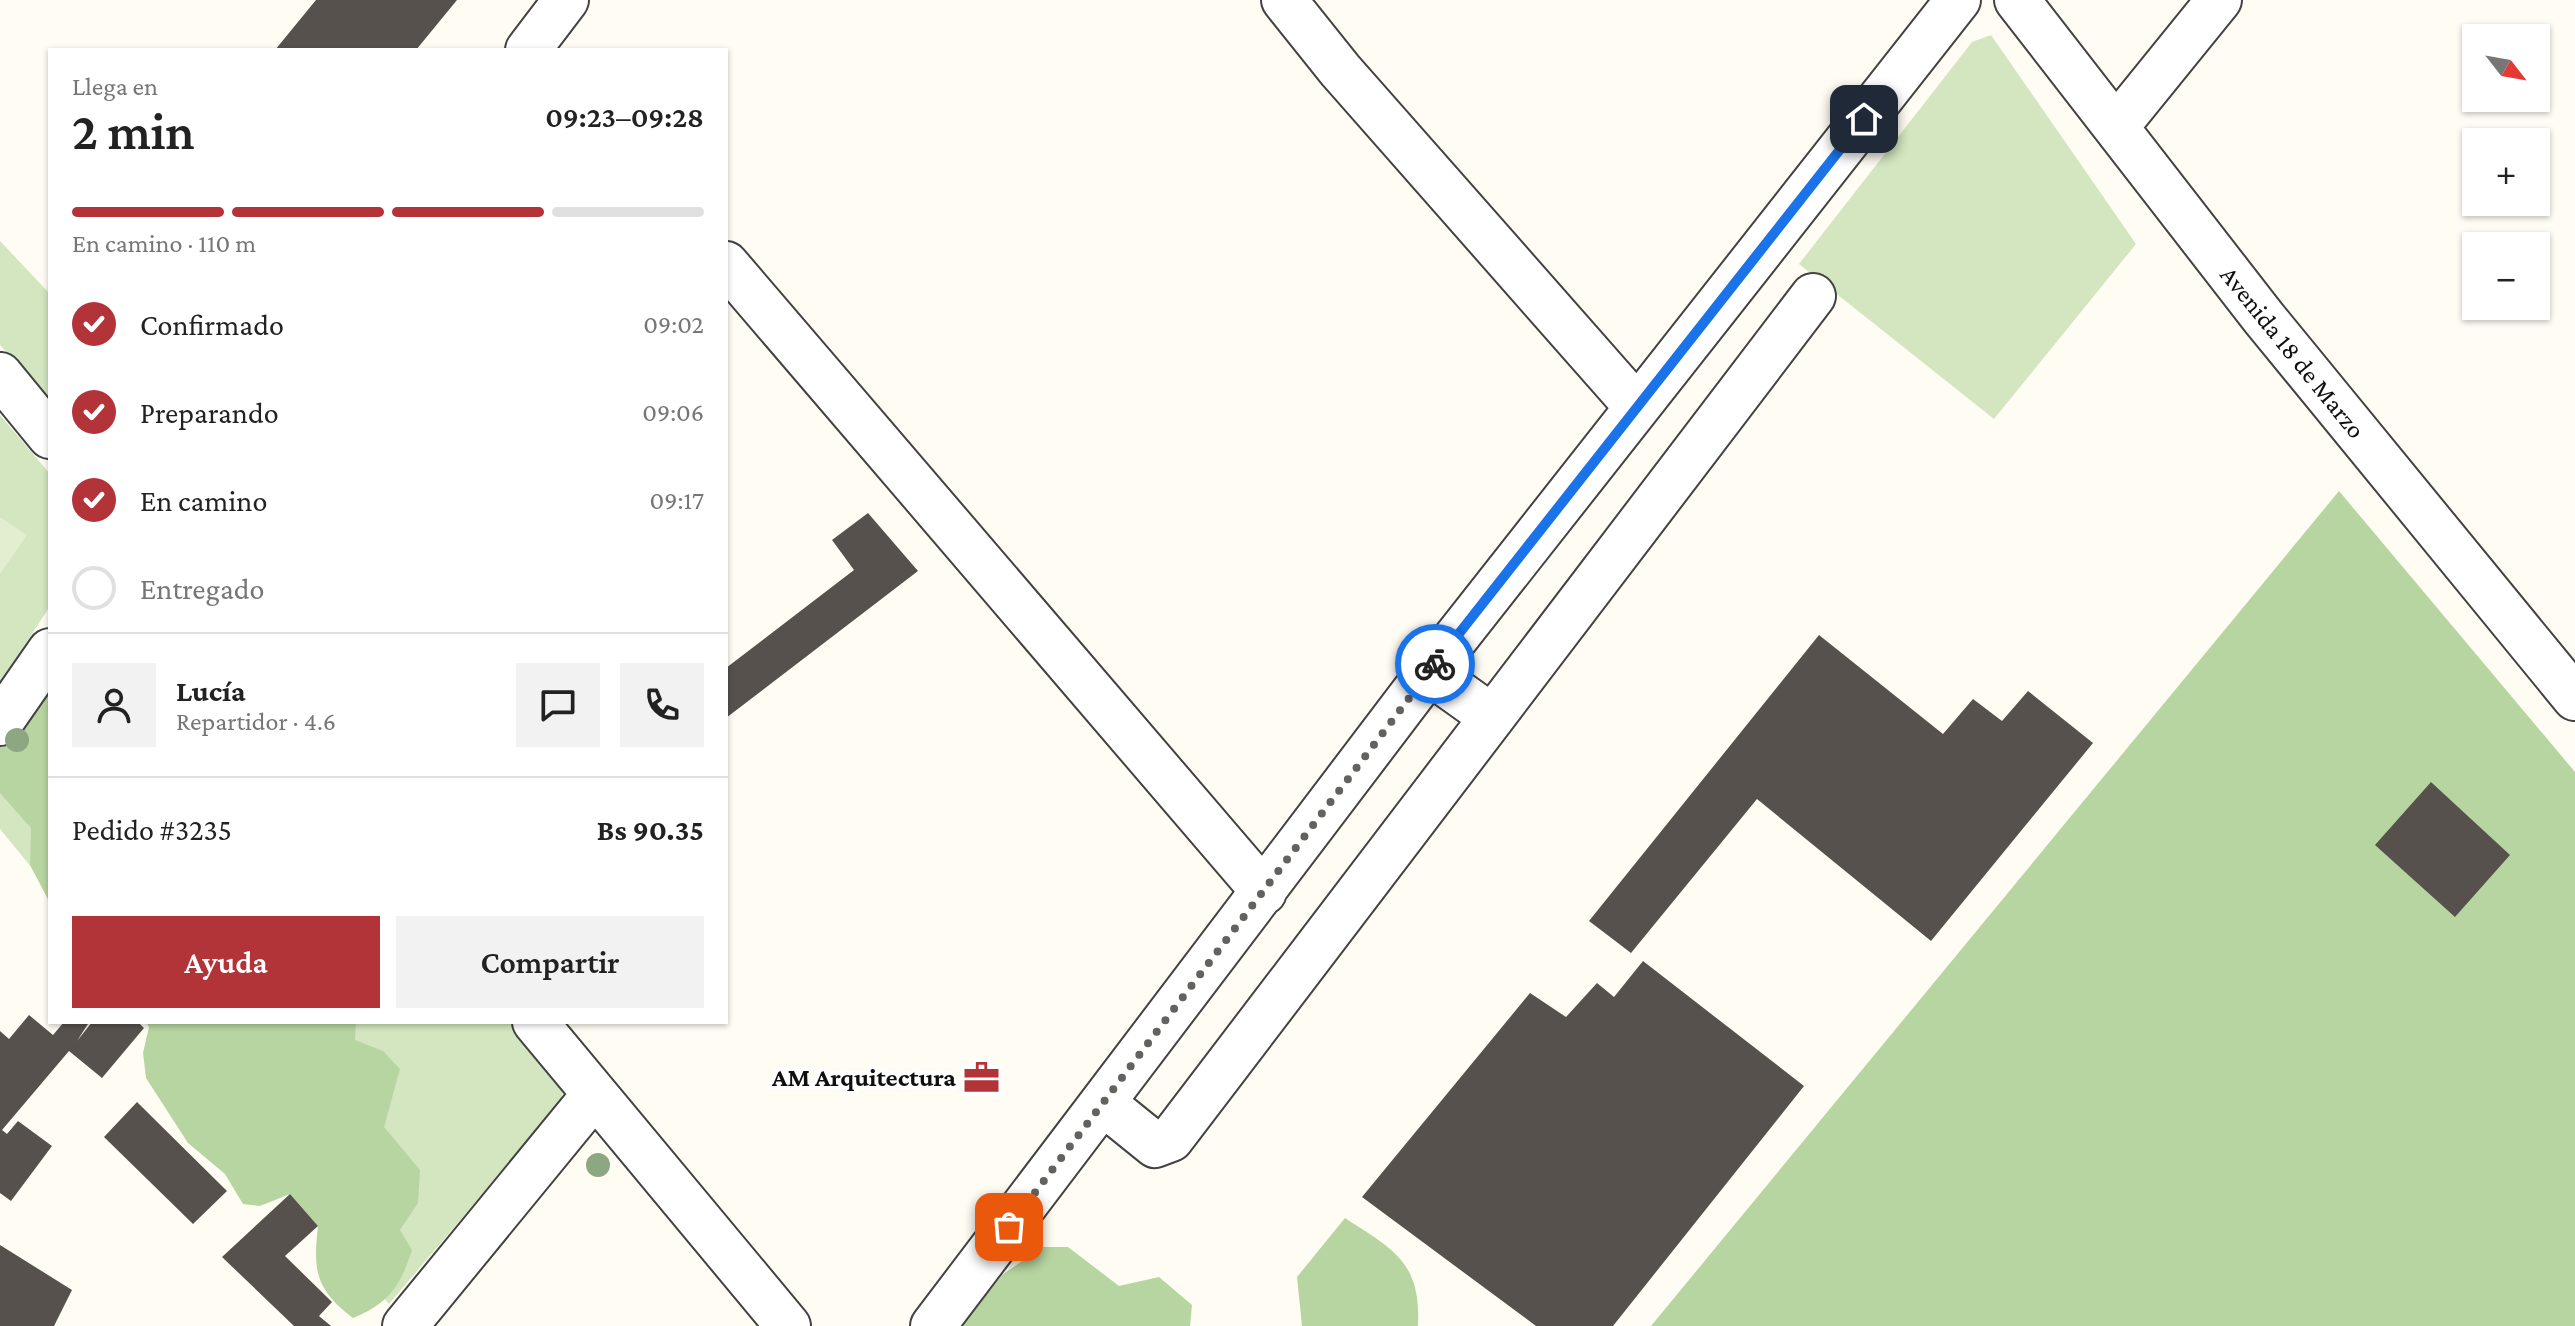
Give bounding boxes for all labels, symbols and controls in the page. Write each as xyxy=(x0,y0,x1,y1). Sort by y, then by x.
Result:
north arrow xyxy=(2462,24,2550,112)
map controls xyxy=(2462,24,2550,320)
text: Llega en xyxy=(72,72,158,101)
pin xyxy=(1830,85,1898,153)
icon: home xyxy=(1842,97,1886,141)
text: 09:23–09:28 xyxy=(545,100,704,133)
text: 2 min xyxy=(72,102,195,160)
button: + xyxy=(2462,128,2550,216)
text: En camino · 110 m xyxy=(72,229,256,258)
button: − xyxy=(2462,232,2550,320)
street label: Avenida 18 de Marzo xyxy=(2214,260,2371,444)
icon: check xyxy=(72,302,116,346)
text: Confirmado xyxy=(140,308,284,341)
text: 09:02 xyxy=(643,310,704,339)
icon: check xyxy=(72,390,116,434)
text: Preparando xyxy=(140,396,279,429)
text: 09:06 xyxy=(642,398,704,427)
icon: check xyxy=(72,478,116,522)
text: En camino xyxy=(140,484,267,517)
text: 09:17 xyxy=(650,486,704,515)
text: Entregado xyxy=(140,572,264,605)
courier xyxy=(1395,624,1475,704)
icon: bike xyxy=(1413,642,1457,686)
button: person xyxy=(72,663,156,747)
button: chat xyxy=(516,663,600,747)
button: phone xyxy=(620,663,704,747)
text: Lucía xyxy=(176,674,246,707)
text: Repartidor · 4.6 xyxy=(176,707,336,736)
text: Pedido #3235 xyxy=(72,813,232,846)
text: Bs 90.35 xyxy=(597,813,704,846)
button: Ayuda xyxy=(72,916,380,1008)
button: Compartir xyxy=(396,916,704,1008)
office icon: AM Arquitectura xyxy=(963,1058,1001,1096)
place label: AM Arquitectura xyxy=(771,1063,956,1092)
pin xyxy=(975,1193,1043,1261)
icon: bag xyxy=(987,1205,1031,1249)

